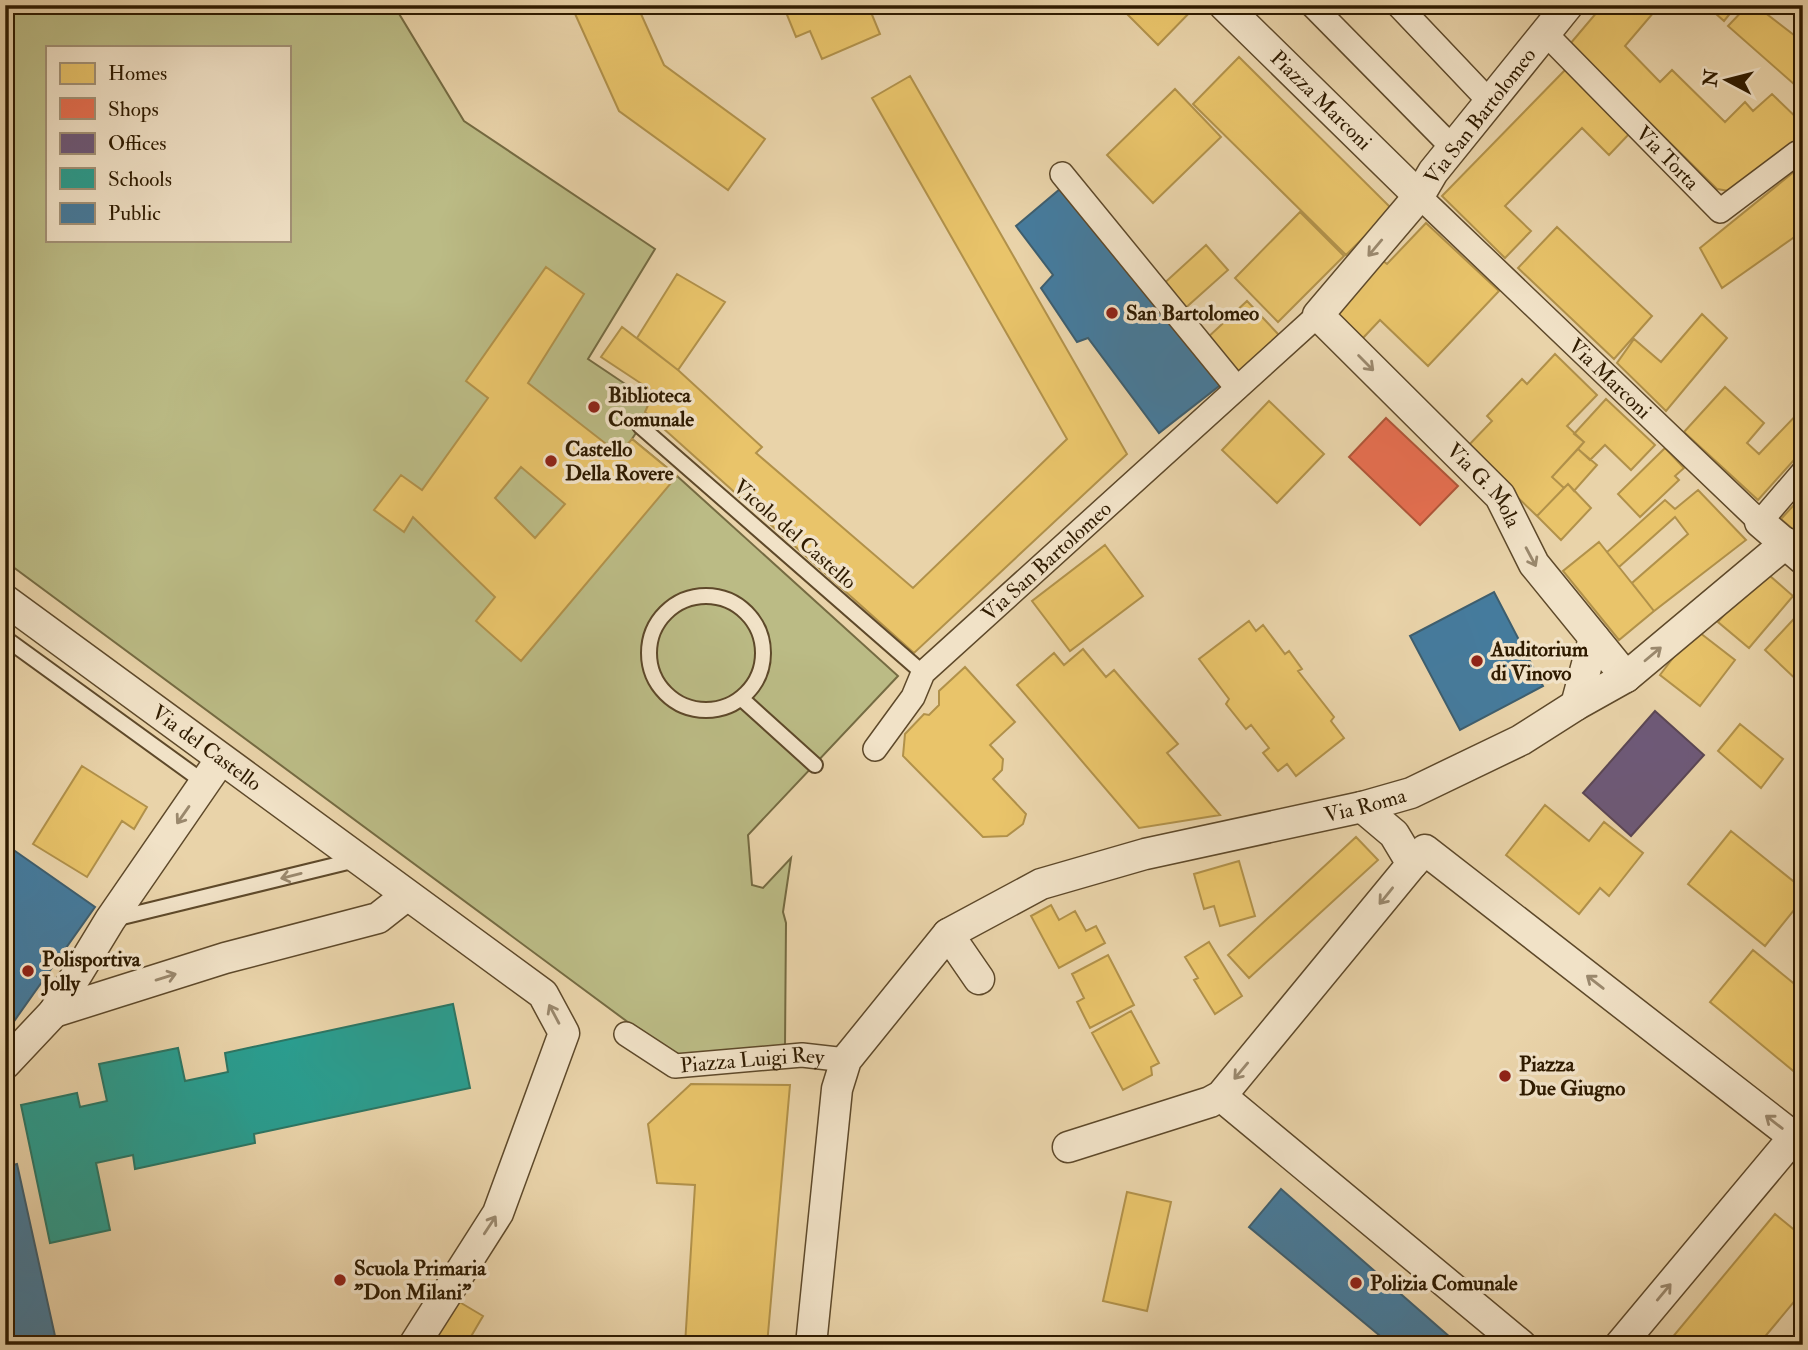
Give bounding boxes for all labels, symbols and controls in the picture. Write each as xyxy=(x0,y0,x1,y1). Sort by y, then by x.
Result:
street label: Via San Bartolomeo xyxy=(1419,42,1542,190)
street label: Piazza Marconi xyxy=(1264,45,1377,156)
legend xyxy=(46,46,290,242)
north arrow xyxy=(1692,46,1762,116)
text: Homes xyxy=(108,60,167,87)
text: N xyxy=(1698,67,1724,89)
text: Shops xyxy=(108,96,159,123)
street label: Via Torta xyxy=(1630,120,1705,196)
text: Offices xyxy=(108,130,166,157)
text: Schools xyxy=(108,166,172,193)
text: Public xyxy=(108,200,161,227)
one-way arrow xyxy=(1367,238,1383,256)
place label: San Bartolomeo xyxy=(1126,300,1259,327)
marker: San Bartolomeo xyxy=(1104,305,1120,321)
street label: Via Marconi xyxy=(1562,333,1657,425)
one-way arrow xyxy=(1357,355,1374,372)
place label: Biblioteca Comunale xyxy=(608,382,694,433)
marker: Biblioteca Comunale xyxy=(586,399,602,415)
place label: Castello Della Rovere xyxy=(565,436,674,487)
street label: Via G. Mola xyxy=(1441,437,1527,532)
marker: Castello Della Rovere xyxy=(543,453,559,469)
street label: Vicolo del Castello xyxy=(727,473,862,595)
street label: Via San Bartolomeo xyxy=(976,496,1118,627)
one-way arrow xyxy=(1524,546,1538,567)
place label: Auditorium di Vinovo xyxy=(1490,636,1589,687)
one-way arrow xyxy=(1644,646,1662,662)
marker: Auditorium di Vinovo xyxy=(1469,653,1485,669)
street label: Via del Castello xyxy=(146,699,267,797)
street label: Via Roma xyxy=(1322,782,1409,829)
one-way arrow xyxy=(176,805,190,824)
one-way arrow xyxy=(280,870,303,883)
one-way arrow xyxy=(1378,886,1394,904)
place label: Polisportiva Jolly xyxy=(41,946,142,997)
marker: Polisportiva Jolly xyxy=(20,963,36,979)
one-way arrow xyxy=(154,970,176,982)
one-way arrow xyxy=(1586,975,1604,990)
one-way arrow xyxy=(547,1005,561,1025)
street label: Piazza Luigi Rey xyxy=(679,1042,826,1080)
place label: Piazza Due Giugno xyxy=(1519,1051,1625,1102)
one-way arrow xyxy=(1234,1062,1249,1080)
marker: Piazza Due Giugno xyxy=(1497,1068,1513,1084)
one-way arrow xyxy=(1766,1114,1784,1129)
one-way arrow xyxy=(483,1216,497,1236)
place label: Scuola Primaria "Don Milani" xyxy=(354,1255,487,1306)
place label: Polizia Comunale xyxy=(1370,1270,1518,1297)
marker: Scuola Primaria "Don Milani" xyxy=(332,1272,348,1288)
marker: Polizia Comunale xyxy=(1348,1275,1364,1291)
one-way arrow xyxy=(1656,1284,1672,1302)

